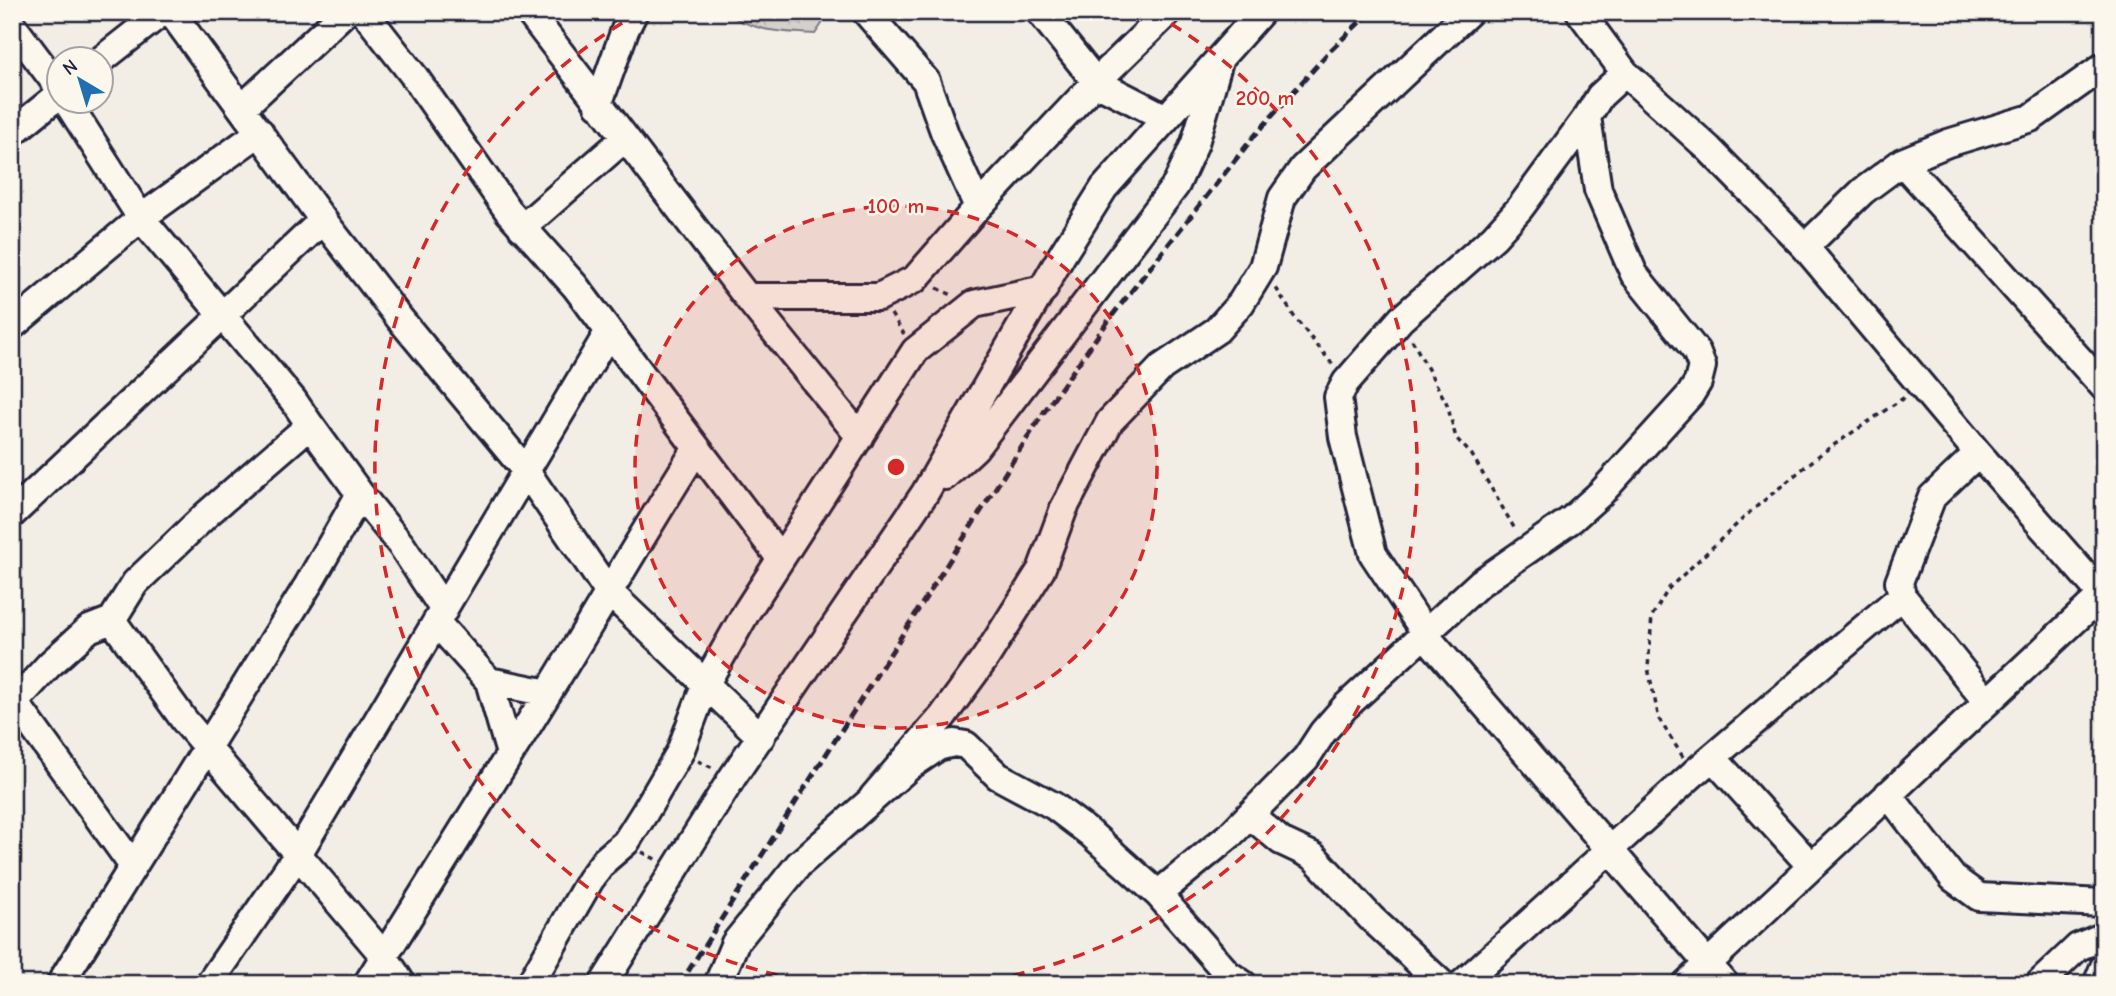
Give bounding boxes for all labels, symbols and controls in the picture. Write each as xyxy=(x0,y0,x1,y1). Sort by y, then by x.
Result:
north arrow xyxy=(46,46,116,116)
text: N xyxy=(58,55,82,80)
text: 200 m xyxy=(1236,86,1294,110)
text: 100 m xyxy=(868,194,924,218)
centre of rings xyxy=(884,455,908,479)

